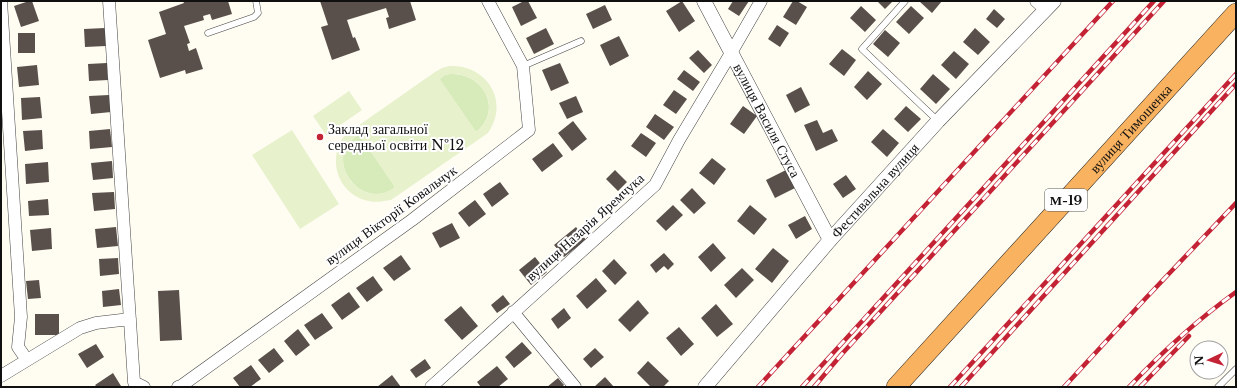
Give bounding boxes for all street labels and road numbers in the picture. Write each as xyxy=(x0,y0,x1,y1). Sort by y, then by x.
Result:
street label: вулиця Василя Стуса xyxy=(730,60,805,181)
street label: вулиця Тимошенка xyxy=(1086,80,1176,177)
street label: Фестивальна вулиця xyxy=(827,139,923,242)
street label: вулиця Вікторії Ковальчук xyxy=(322,161,460,269)
street label: вулиця Назарія Яремчука xyxy=(522,169,648,285)
road number: М-19 xyxy=(1045,189,1087,211)

